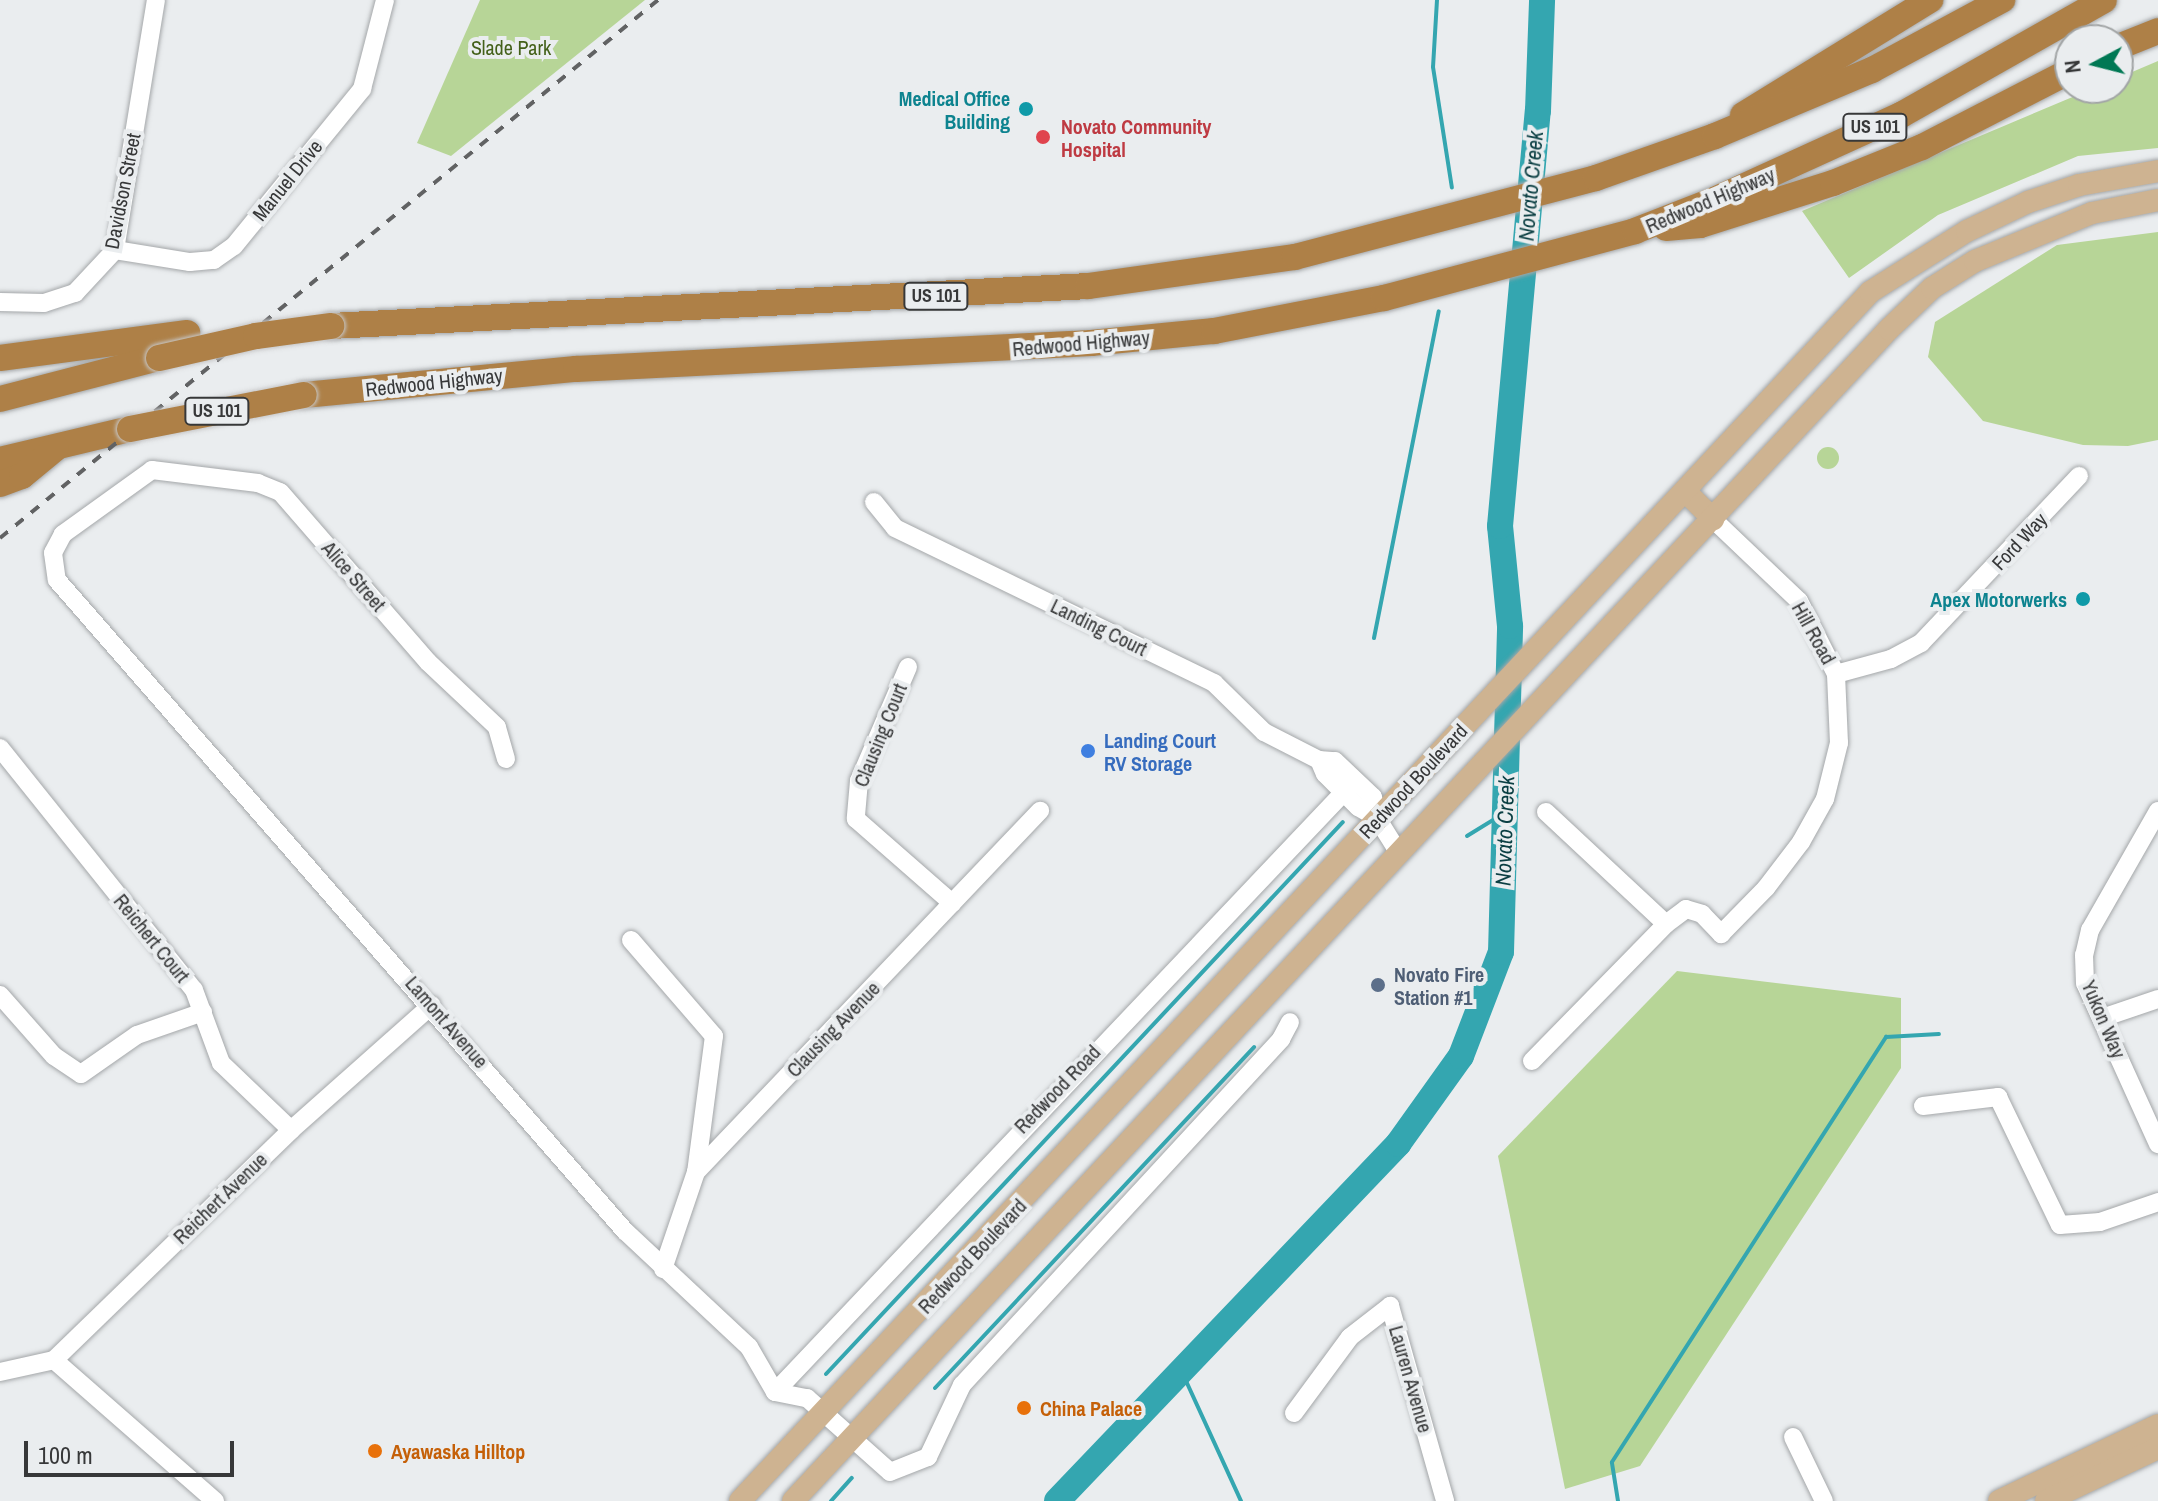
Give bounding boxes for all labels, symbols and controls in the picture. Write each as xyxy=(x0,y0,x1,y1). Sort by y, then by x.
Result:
north arrow xyxy=(2054,24,2134,104)
park label: Slade Park xyxy=(471,35,551,59)
text: N xyxy=(2056,58,2088,75)
place label: Medical Office Building xyxy=(899,86,1010,133)
marker: Medical Office Building xyxy=(1017,100,1035,118)
road number: US 101 xyxy=(1841,113,1909,141)
place label: Novato Community Hospital xyxy=(1061,114,1211,161)
marker: Novato Community Hospital xyxy=(1032,126,1054,148)
water label: Novato Creek xyxy=(1513,130,1549,242)
street label: Davidson Street xyxy=(99,131,145,251)
street label: Manuel Drive xyxy=(247,135,327,225)
street label: Redwood Highway xyxy=(1642,162,1778,238)
road number: US 101 xyxy=(902,282,970,310)
street label: Redwood Highway xyxy=(1011,325,1151,361)
street label: Redwood Highway xyxy=(364,363,504,401)
road number: US 101 xyxy=(183,397,251,425)
street label: Ford Way xyxy=(1986,507,2052,575)
street label: Alice Street xyxy=(317,536,391,616)
place label: Apex Motorwerks xyxy=(1930,587,2067,611)
marker: Apex Motorwerks xyxy=(2074,590,2092,608)
street label: Landing Court xyxy=(1047,593,1151,661)
street label: Hill Road xyxy=(1787,598,1841,668)
street label: Clausing Court xyxy=(848,680,912,790)
street label: Redwood Boulevard xyxy=(1354,719,1472,843)
place label: Landing Court RV Storage xyxy=(1104,728,1216,775)
marker: Landing Court RV Storage xyxy=(1079,742,1097,760)
water label: Novato Creek xyxy=(1490,775,1520,887)
street label: Reichert Court xyxy=(109,889,195,987)
place label: Novato Fire Station #1 xyxy=(1394,962,1484,1009)
street label: Lamont Avenue xyxy=(400,971,494,1073)
street label: Clausing Avenue xyxy=(781,976,885,1082)
marker: Novato Fire Station #1 xyxy=(1369,976,1387,994)
street label: Yukon Way xyxy=(2077,976,2131,1062)
street label: Redwood Road xyxy=(1009,1040,1105,1138)
street label: Reichert Avenue xyxy=(168,1147,272,1249)
street label: Redwood Boulevard xyxy=(913,1194,1031,1318)
street label: Lauren Avenue xyxy=(1384,1322,1438,1436)
place label: China Palace xyxy=(1040,1396,1142,1420)
marker: China Palace xyxy=(1015,1399,1033,1417)
scale bar xyxy=(28,1425,238,1475)
text: 100 m xyxy=(38,1439,93,1471)
place label: Ayawaska Hilltop xyxy=(391,1439,525,1463)
marker: Ayawaska Hilltop xyxy=(366,1442,384,1460)

